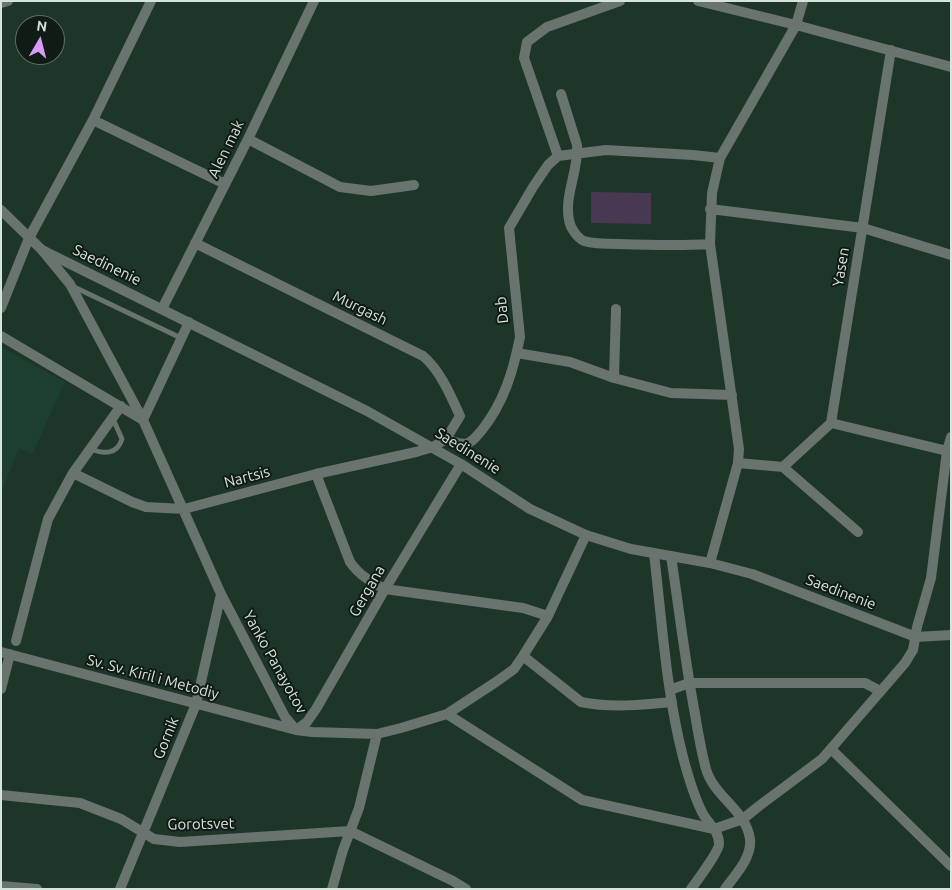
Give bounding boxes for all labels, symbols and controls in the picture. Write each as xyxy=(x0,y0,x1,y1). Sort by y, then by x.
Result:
north arrow xyxy=(15,15,65,65)
text: N xyxy=(36,17,48,35)
street label: Alen mak xyxy=(204,117,248,181)
street label: Saedinenie xyxy=(70,241,144,289)
street label: Yasen xyxy=(829,246,853,288)
street label: Murgash xyxy=(330,287,390,329)
street label: Dab xyxy=(492,296,512,324)
street label: Saedinenie xyxy=(432,424,504,478)
street label: Nartsis xyxy=(222,462,272,492)
street label: Gergana xyxy=(345,562,389,620)
street label: Saedinenie xyxy=(803,570,879,614)
street label: Yanko Panayotov xyxy=(239,608,311,716)
street label: Sv. Sv. Kiril i Metodiy xyxy=(85,651,221,703)
street label: Gornik xyxy=(149,714,183,762)
street label: Gorotsvet xyxy=(167,814,235,834)

